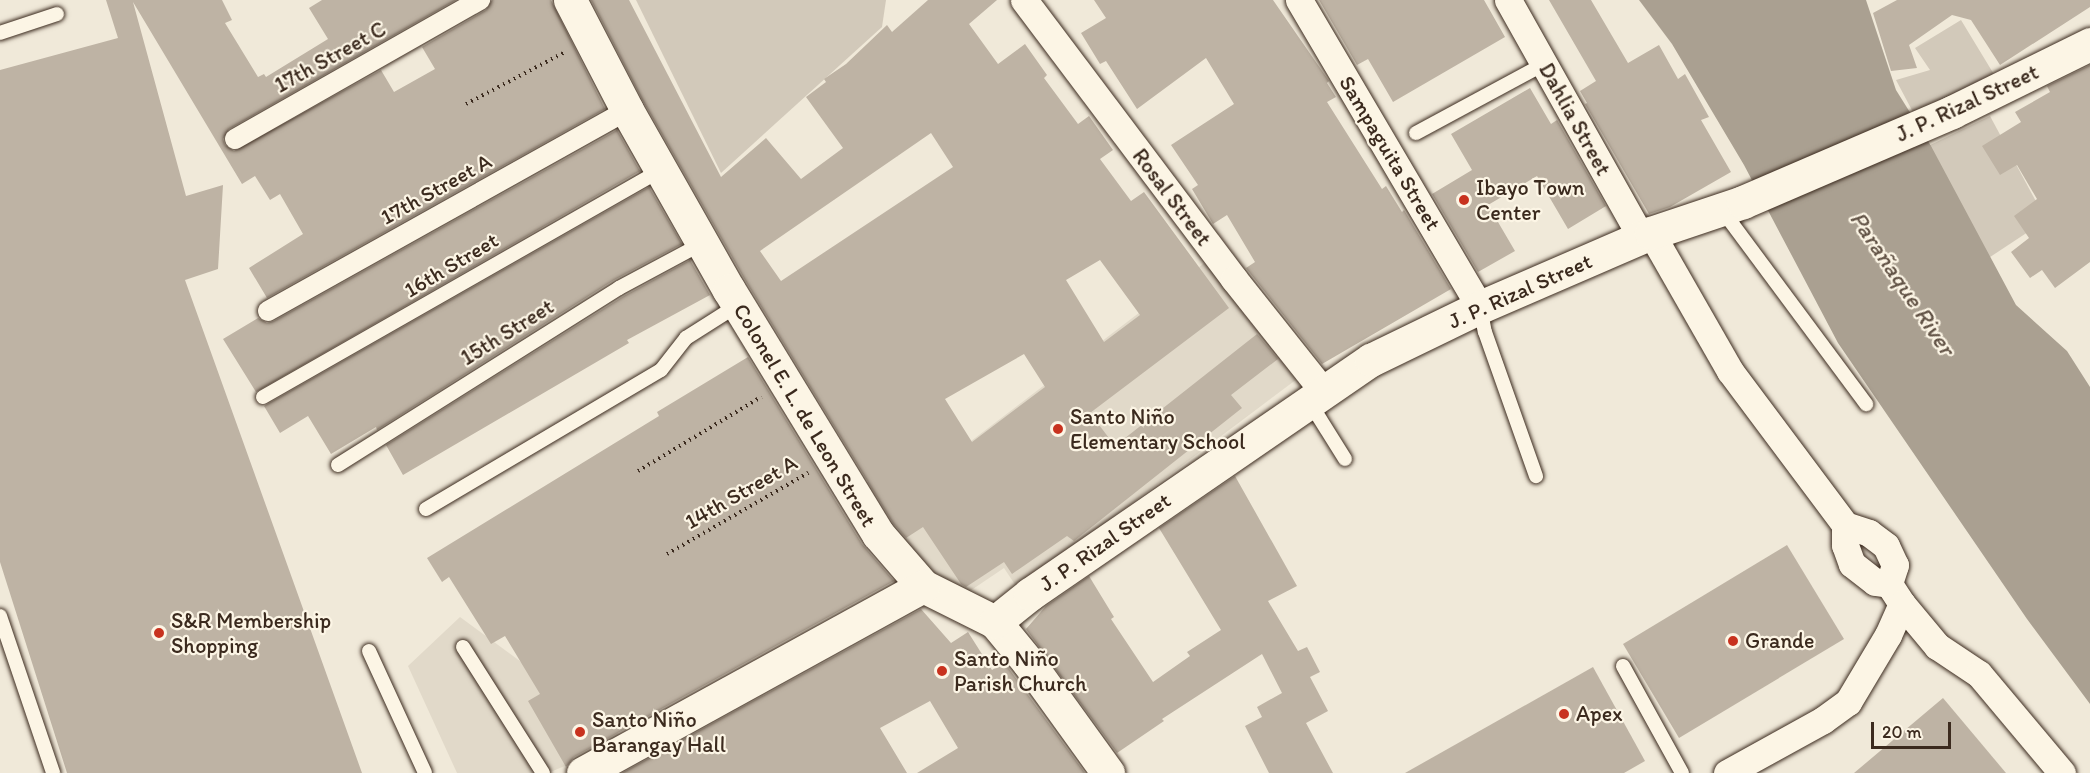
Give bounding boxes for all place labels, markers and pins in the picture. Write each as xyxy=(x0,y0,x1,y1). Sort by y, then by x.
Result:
place label: Ibayo Town Center xyxy=(1476,174,1582,226)
marker: Ibayo Town Center xyxy=(1457,193,1471,207)
place label: Santo Niño Elementary School xyxy=(1070,403,1245,454)
marker: Santo Niño Elementary School xyxy=(1051,422,1065,436)
place label: S&R Membership Shopping xyxy=(171,607,331,658)
marker: S&R Membership Shopping xyxy=(152,626,166,640)
place label: Grande xyxy=(1745,628,1815,654)
marker: Grande xyxy=(1726,634,1740,648)
place label: Santo Niño Parish Church xyxy=(954,645,1087,696)
marker: Santo Niño Parish Church xyxy=(935,664,949,678)
place label: Apex xyxy=(1576,701,1623,727)
place label: Santo Niño Barangay Hall xyxy=(592,706,726,758)
marker: Apex xyxy=(1557,707,1571,721)
marker: Santo Niño Barangay Hall xyxy=(573,725,587,739)

